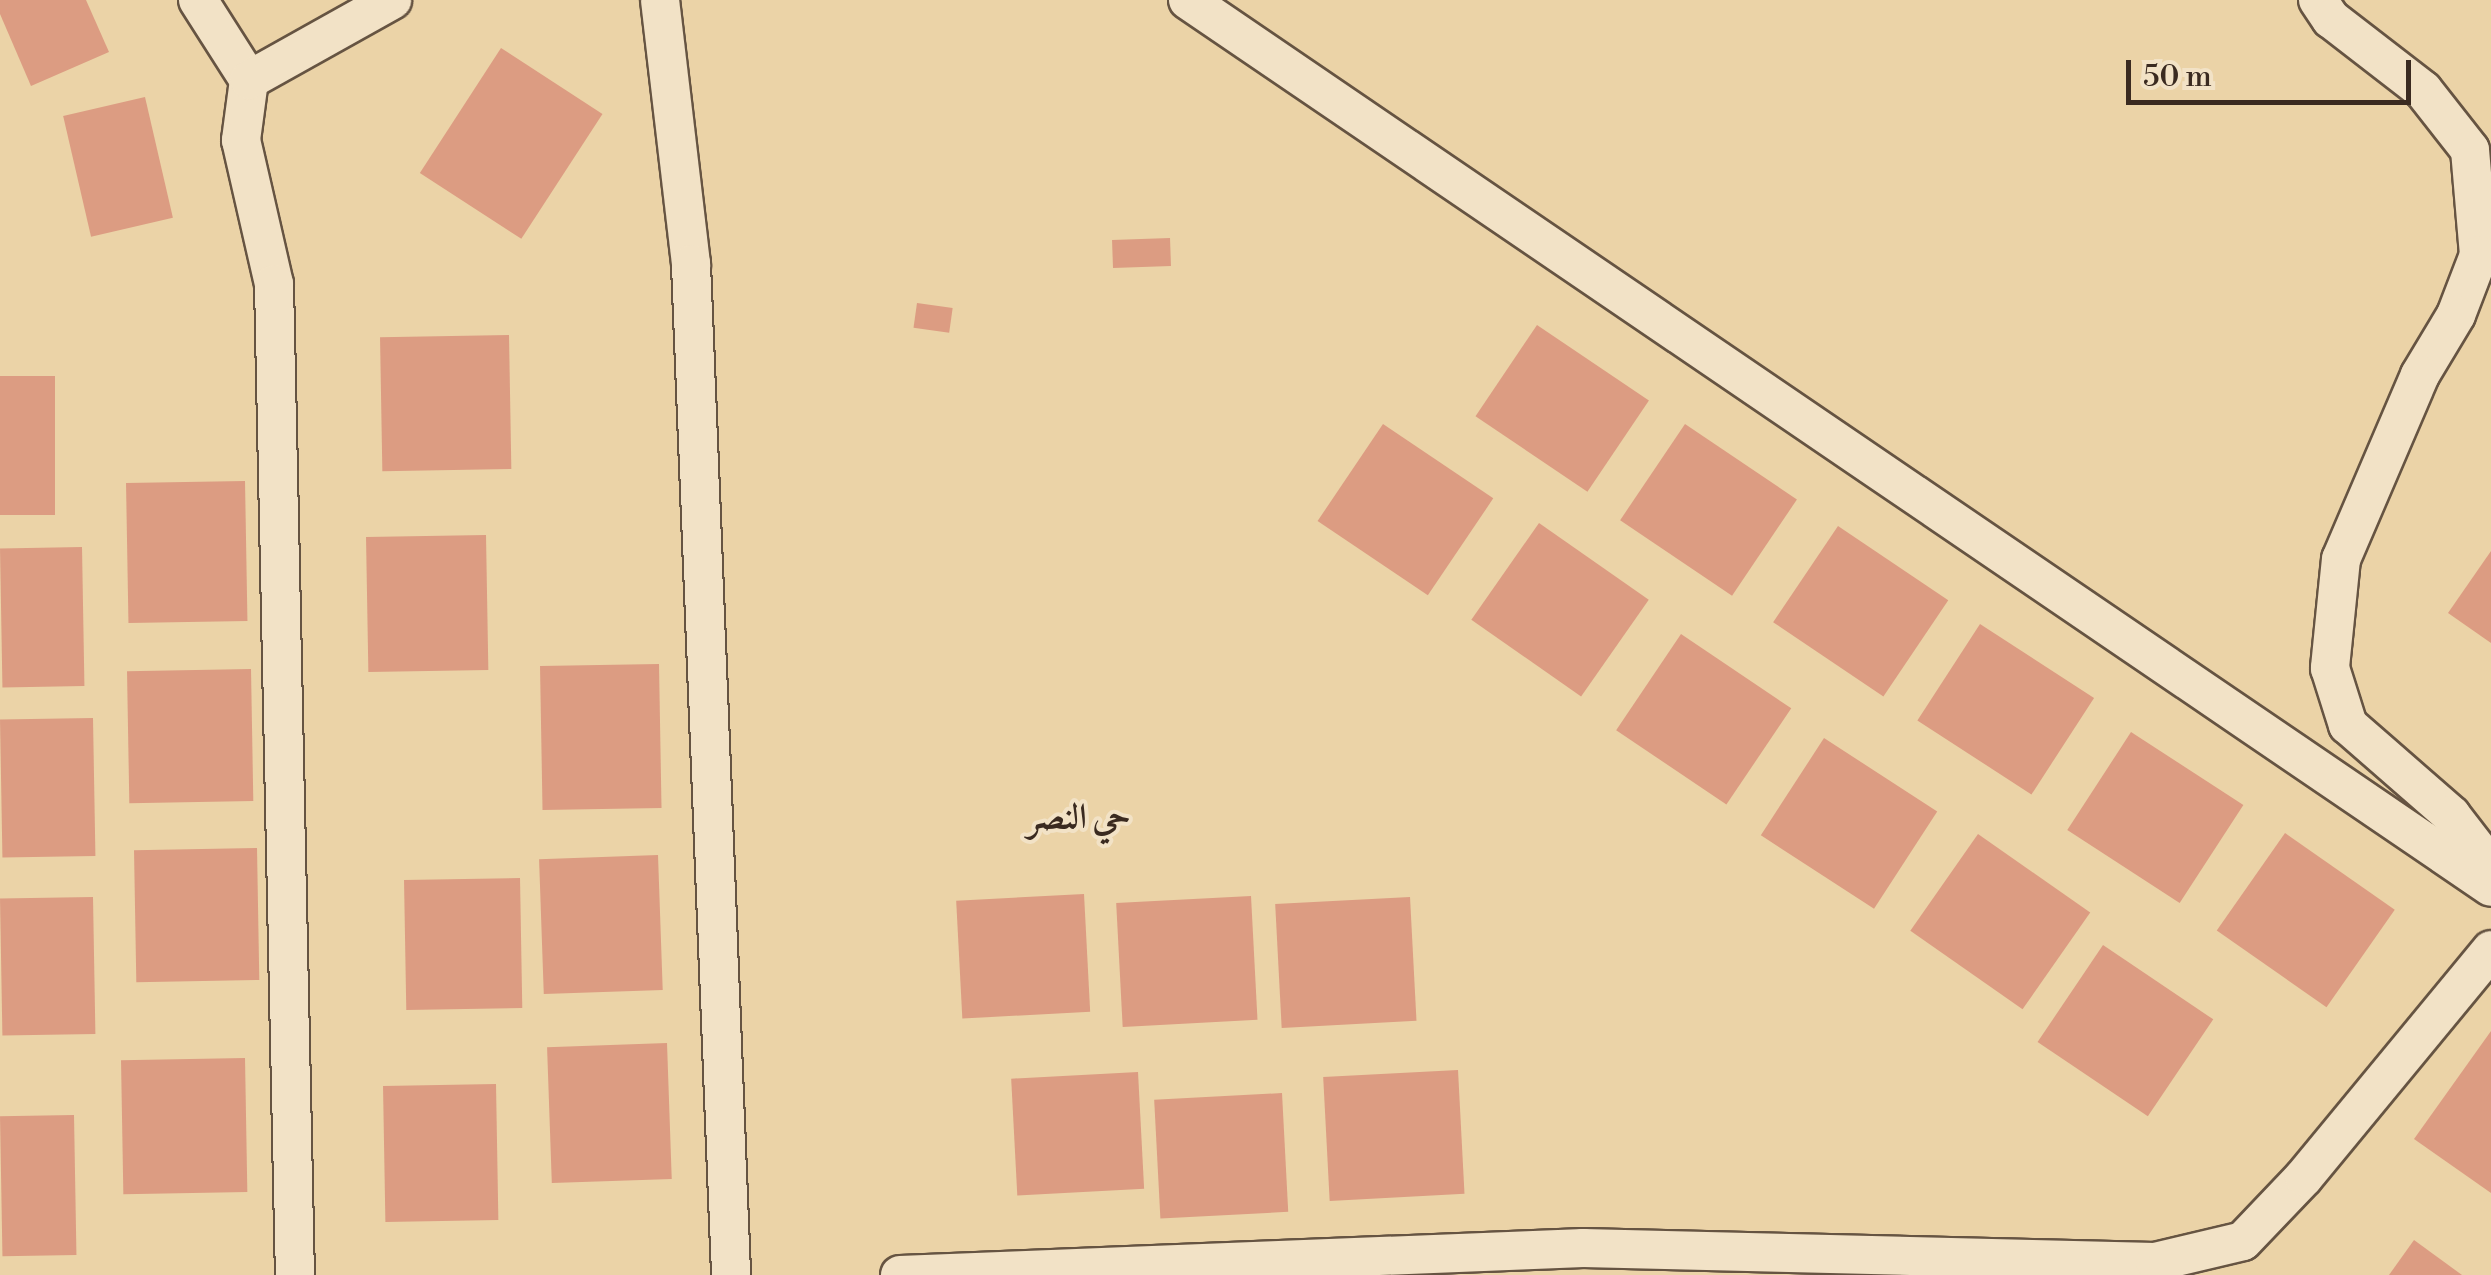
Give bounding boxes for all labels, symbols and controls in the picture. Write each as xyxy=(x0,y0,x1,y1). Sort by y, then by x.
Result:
scale bar xyxy=(2131,40,2416,102)
text: 50 m xyxy=(2143,58,2212,96)
district label: حي النصر xyxy=(1027,797,1131,839)

